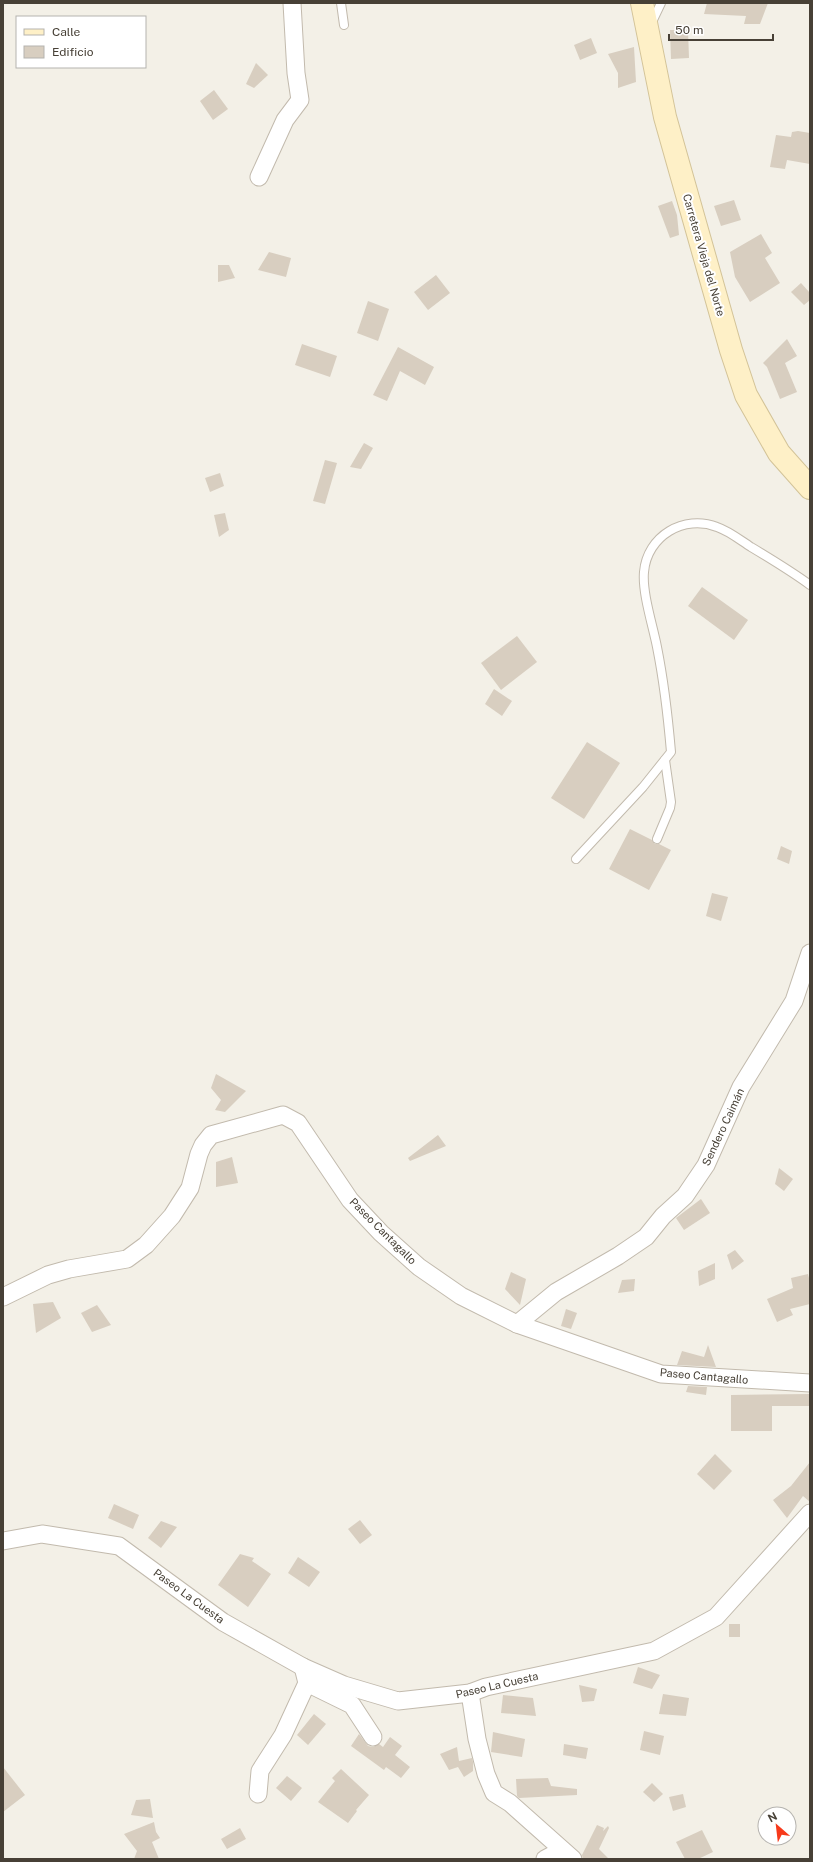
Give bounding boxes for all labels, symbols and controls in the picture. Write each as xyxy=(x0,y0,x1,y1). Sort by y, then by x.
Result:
legend xyxy=(16,16,146,68)
scale bar xyxy=(669,16,773,42)
text: 50 m xyxy=(675,23,703,37)
text: Calle xyxy=(52,25,81,39)
text: Edificio xyxy=(52,45,94,59)
street label: Carretera Vieja del Norte xyxy=(681,192,727,318)
street label: Sendero Caimán xyxy=(700,1086,746,1168)
street label: Paseo Cantagallo xyxy=(347,1195,419,1267)
street label: Paseo Cantagallo xyxy=(659,1366,749,1386)
street label: Paseo La Cuesta xyxy=(151,1566,227,1626)
street label: Paseo La Cuesta xyxy=(455,1670,539,1700)
north arrow xyxy=(757,1806,797,1846)
text: N xyxy=(766,1810,779,1824)

